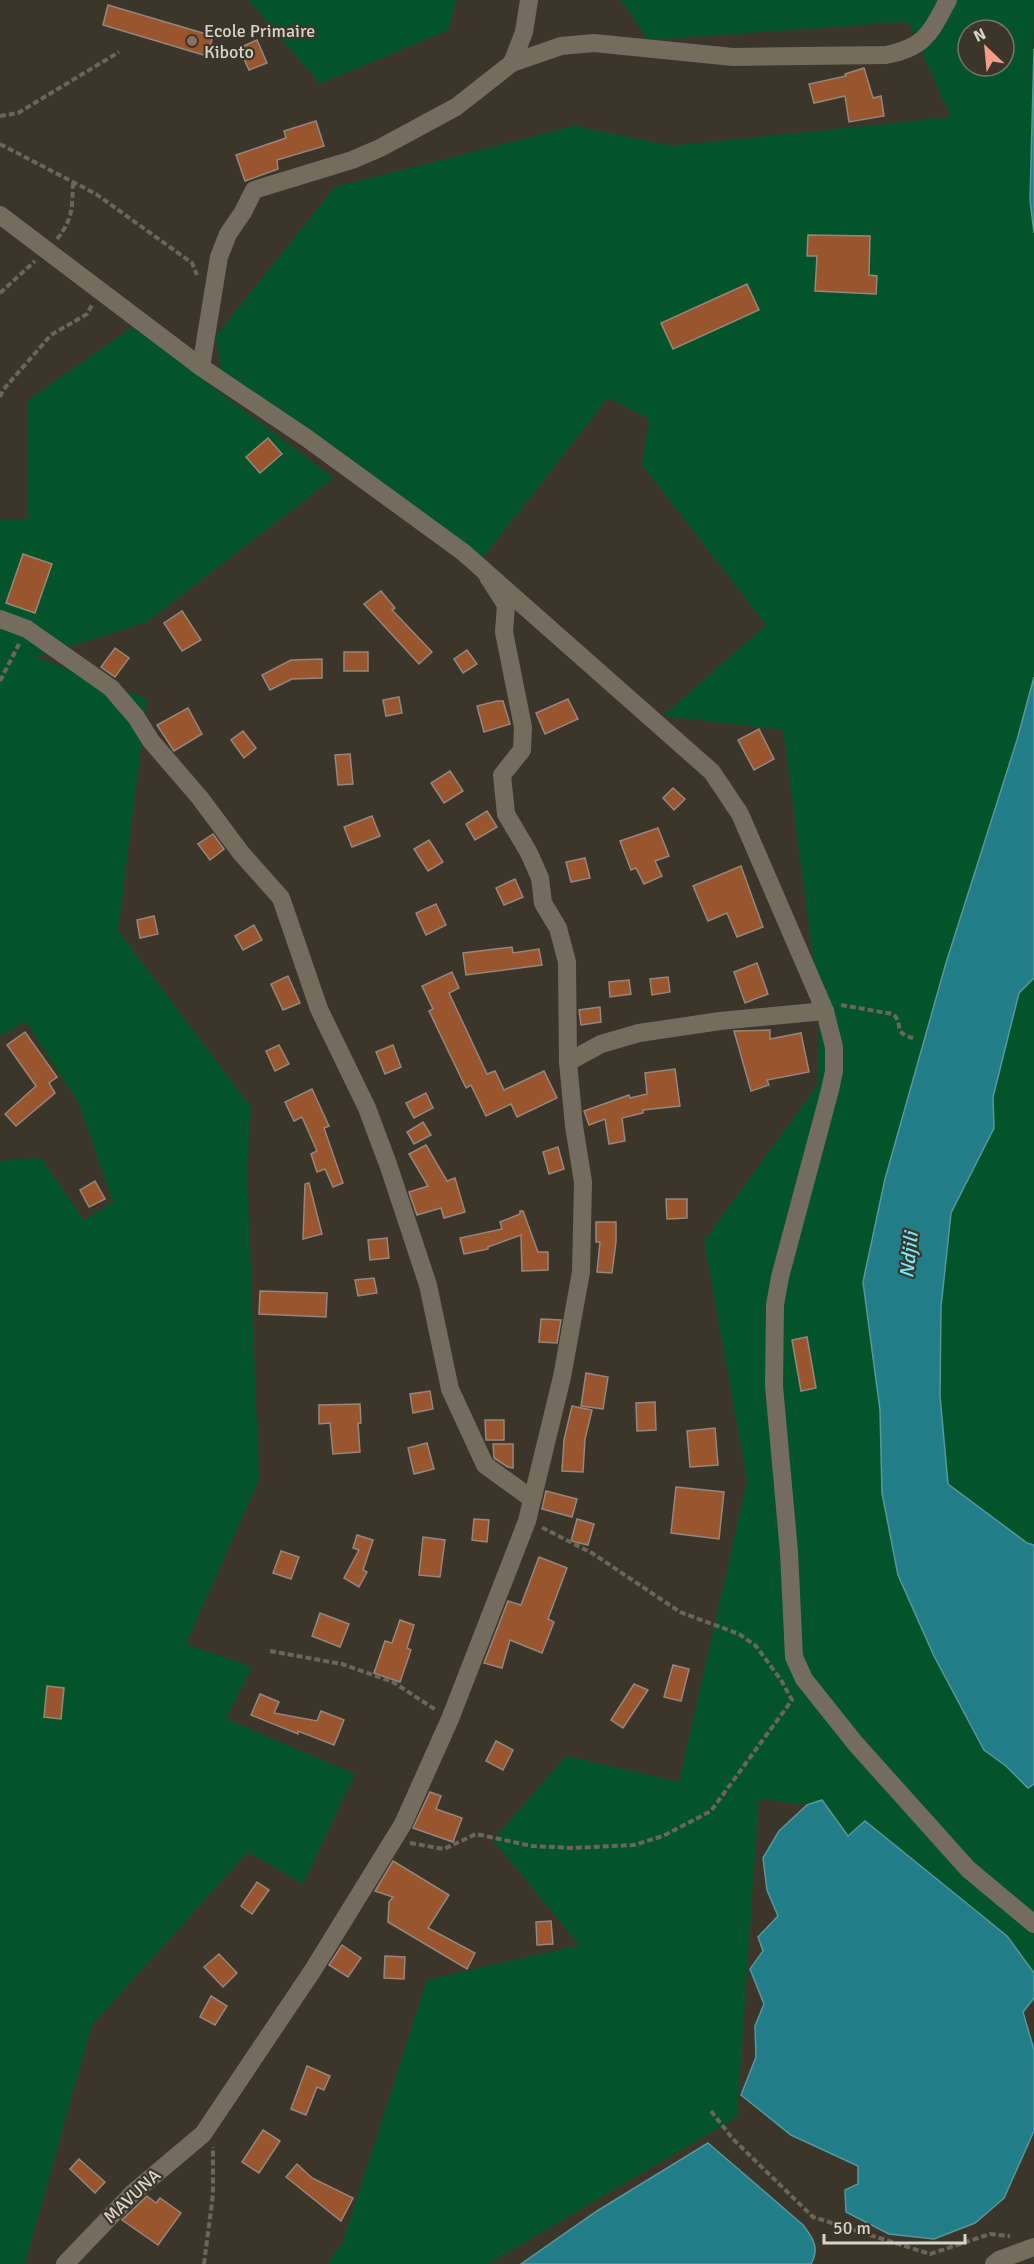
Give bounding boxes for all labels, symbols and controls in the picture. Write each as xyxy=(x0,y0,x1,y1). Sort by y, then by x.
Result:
north arrow xyxy=(956,18,1016,78)
place label: Ecole Primaire Kiboto xyxy=(204,20,315,63)
text: N xyxy=(970,24,989,47)
marker: Ecole Primaire Kiboto xyxy=(185,34,199,48)
water label: Ndjili xyxy=(894,1229,924,1279)
street label: MAVUNA xyxy=(99,2164,165,2228)
scale bar xyxy=(824,2207,965,2245)
text: 50 m xyxy=(833,2217,871,2239)

